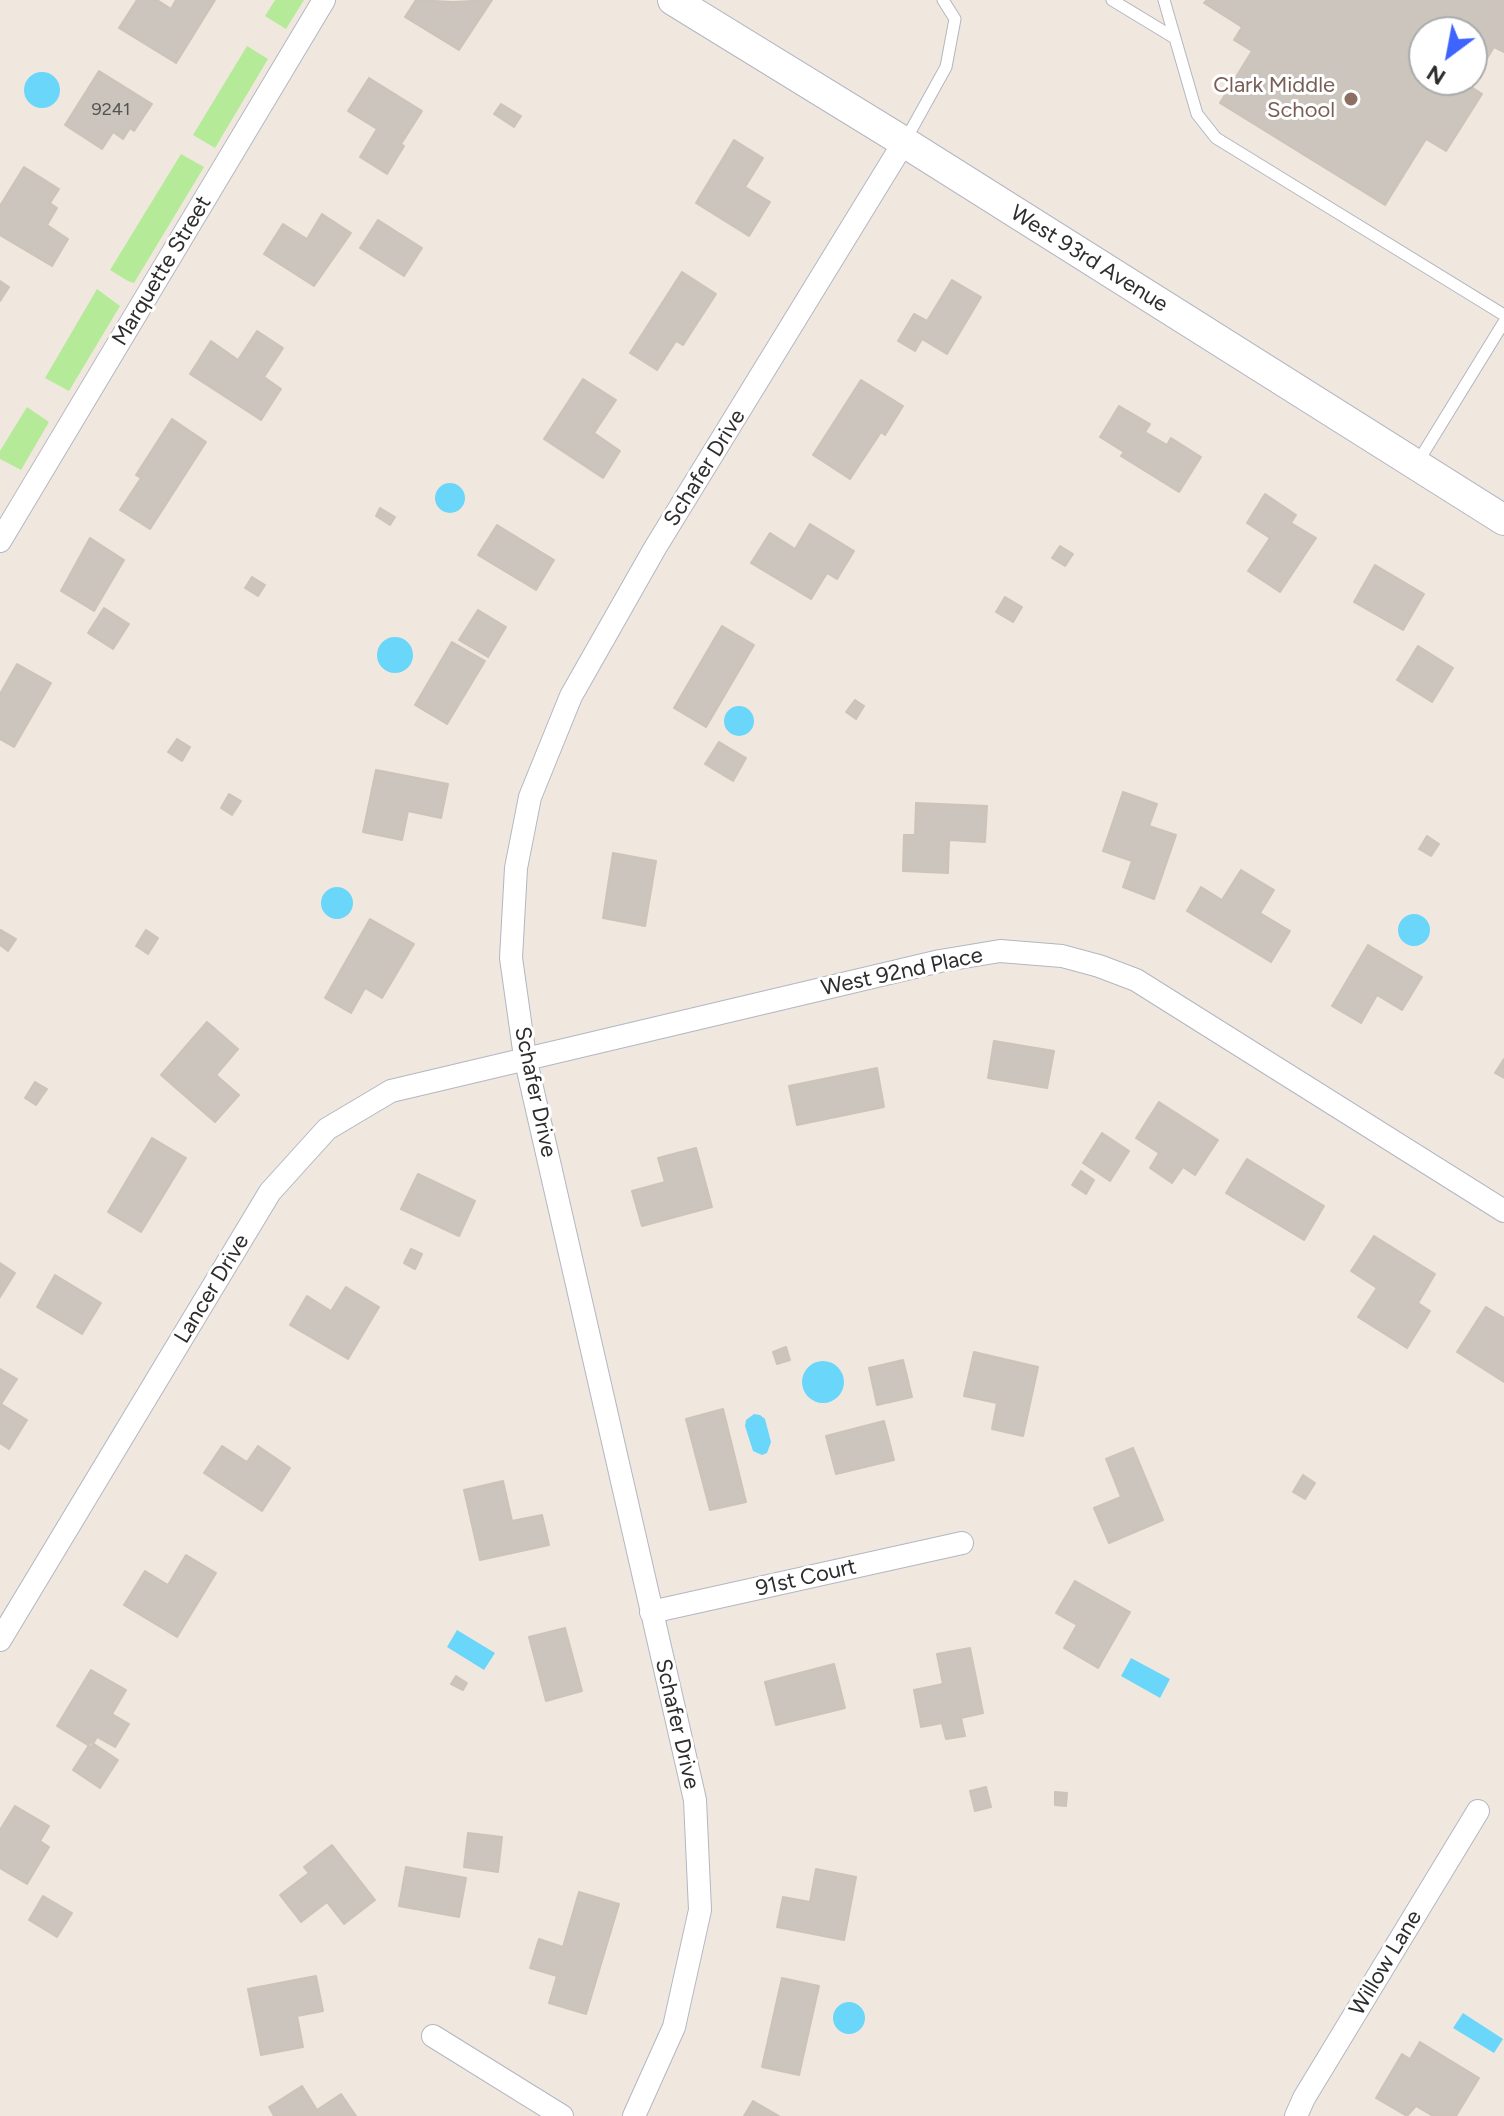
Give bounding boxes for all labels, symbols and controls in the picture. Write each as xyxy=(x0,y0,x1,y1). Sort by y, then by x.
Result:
north arrow xyxy=(1408,16,1488,96)
text: N xyxy=(1422,59,1450,91)
place label: Clark Middle School xyxy=(1213,73,1335,124)
marker: Clark Middle School xyxy=(1342,90,1360,108)
house number: 9241 xyxy=(92,99,130,121)
street label: Marquette Street xyxy=(107,191,217,351)
street label: West 93rd Avenue xyxy=(1005,200,1173,318)
street label: Schafer Drive xyxy=(659,405,751,531)
street label: West 92nd Place xyxy=(819,942,985,1002)
street label: Schafer Drive xyxy=(508,1024,562,1160)
street label: Lancer Drive xyxy=(169,1230,255,1348)
street label: 91st Court xyxy=(753,1554,859,1602)
street label: Schafer Drive xyxy=(649,1656,705,1792)
street label: Willow Lane xyxy=(1344,1906,1428,2020)

